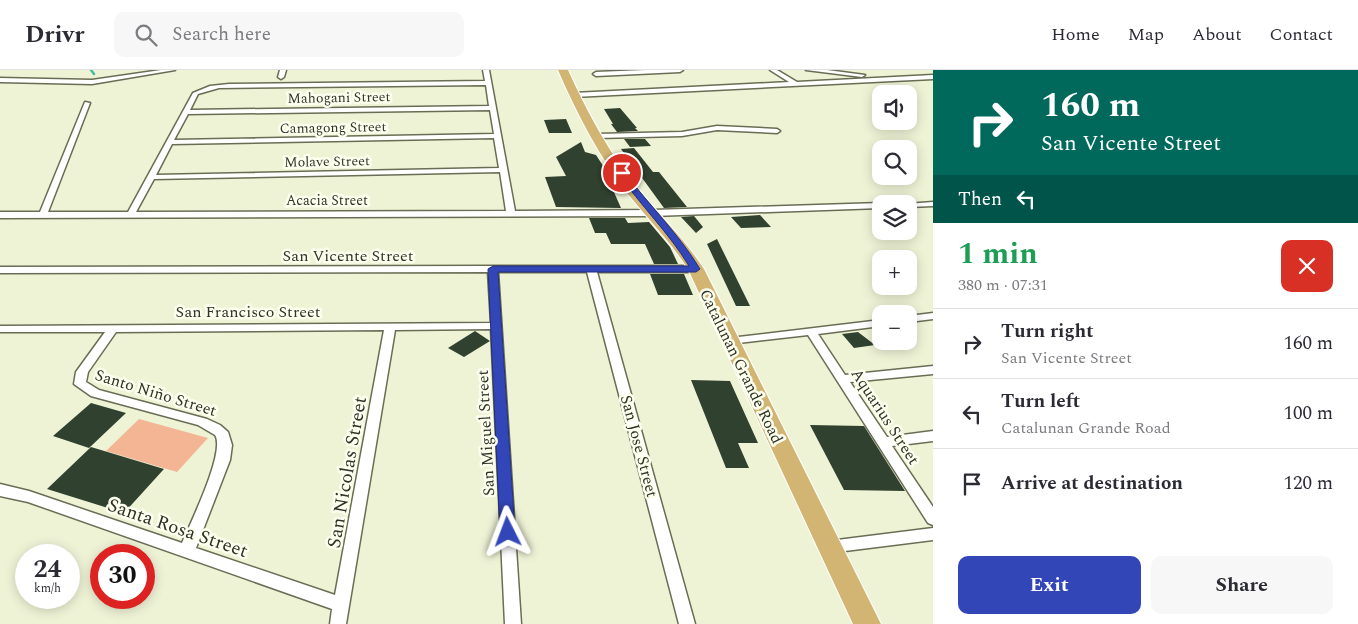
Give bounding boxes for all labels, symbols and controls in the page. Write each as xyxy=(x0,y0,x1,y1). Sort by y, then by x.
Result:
search box xyxy=(114,12,464,57)
text: Drivr xyxy=(25,17,84,53)
text: Search here xyxy=(172,20,271,49)
icon: search xyxy=(132,21,160,49)
text: Home xyxy=(1051,21,1100,48)
text: Map xyxy=(1128,21,1164,48)
text: About xyxy=(1192,21,1242,48)
text: Contact xyxy=(1270,21,1333,48)
text: 160 m xyxy=(1041,79,1140,132)
map controls xyxy=(872,85,917,350)
button: sound xyxy=(872,85,917,130)
street label: Mahogani Street xyxy=(287,86,391,109)
icon: right xyxy=(958,90,1023,155)
street label: Camagong Street xyxy=(279,116,387,139)
text: San Vicente Street xyxy=(1041,127,1221,160)
button: search xyxy=(872,140,917,185)
street label: Molave Street xyxy=(284,150,370,173)
pin xyxy=(601,152,643,194)
icon: arrive xyxy=(608,159,636,187)
text: Then xyxy=(958,185,1002,214)
icon: left xyxy=(1012,185,1040,213)
street label: Acacia Street xyxy=(286,190,368,211)
button: layers xyxy=(872,195,917,240)
text: 1 min xyxy=(958,231,1038,277)
button: close xyxy=(1281,240,1333,292)
street label: San Vicente Street xyxy=(283,244,414,268)
button: + xyxy=(872,250,917,295)
text: 380 m · 07:31 xyxy=(958,273,1048,297)
street label: Catalunan Grande Road xyxy=(693,285,789,448)
street label: San Francisco Street xyxy=(176,300,321,324)
button: − xyxy=(872,305,917,350)
text: Turn right xyxy=(1001,317,1094,346)
text: 160 m xyxy=(1283,329,1333,358)
icon: right xyxy=(958,330,986,358)
text: San Vicente Street xyxy=(1001,346,1132,370)
street label: Santo Niño Street xyxy=(92,363,220,423)
street label: Aquarius Street xyxy=(845,364,926,470)
street label: San Miguel Street xyxy=(471,369,501,497)
text: Turn left xyxy=(1001,387,1080,416)
street label: San Jose Street xyxy=(614,392,664,500)
street label: San Nicolas Street xyxy=(320,394,375,550)
text: 100 m xyxy=(1283,399,1333,428)
icon: left xyxy=(958,400,986,428)
text: Catalunan Grande Road xyxy=(1001,416,1171,440)
text: Arrive at destination xyxy=(1001,469,1183,498)
text: 120 m xyxy=(1283,469,1333,498)
icon: arrive xyxy=(958,470,986,498)
street label: Santa Rosa Street xyxy=(104,491,252,566)
position arrow xyxy=(481,505,533,557)
speed limit sign: 30 xyxy=(90,544,155,609)
text: 24 xyxy=(33,551,62,589)
button: Exit xyxy=(958,556,1141,614)
button: Share xyxy=(1151,556,1333,614)
text: km/h xyxy=(34,579,61,598)

